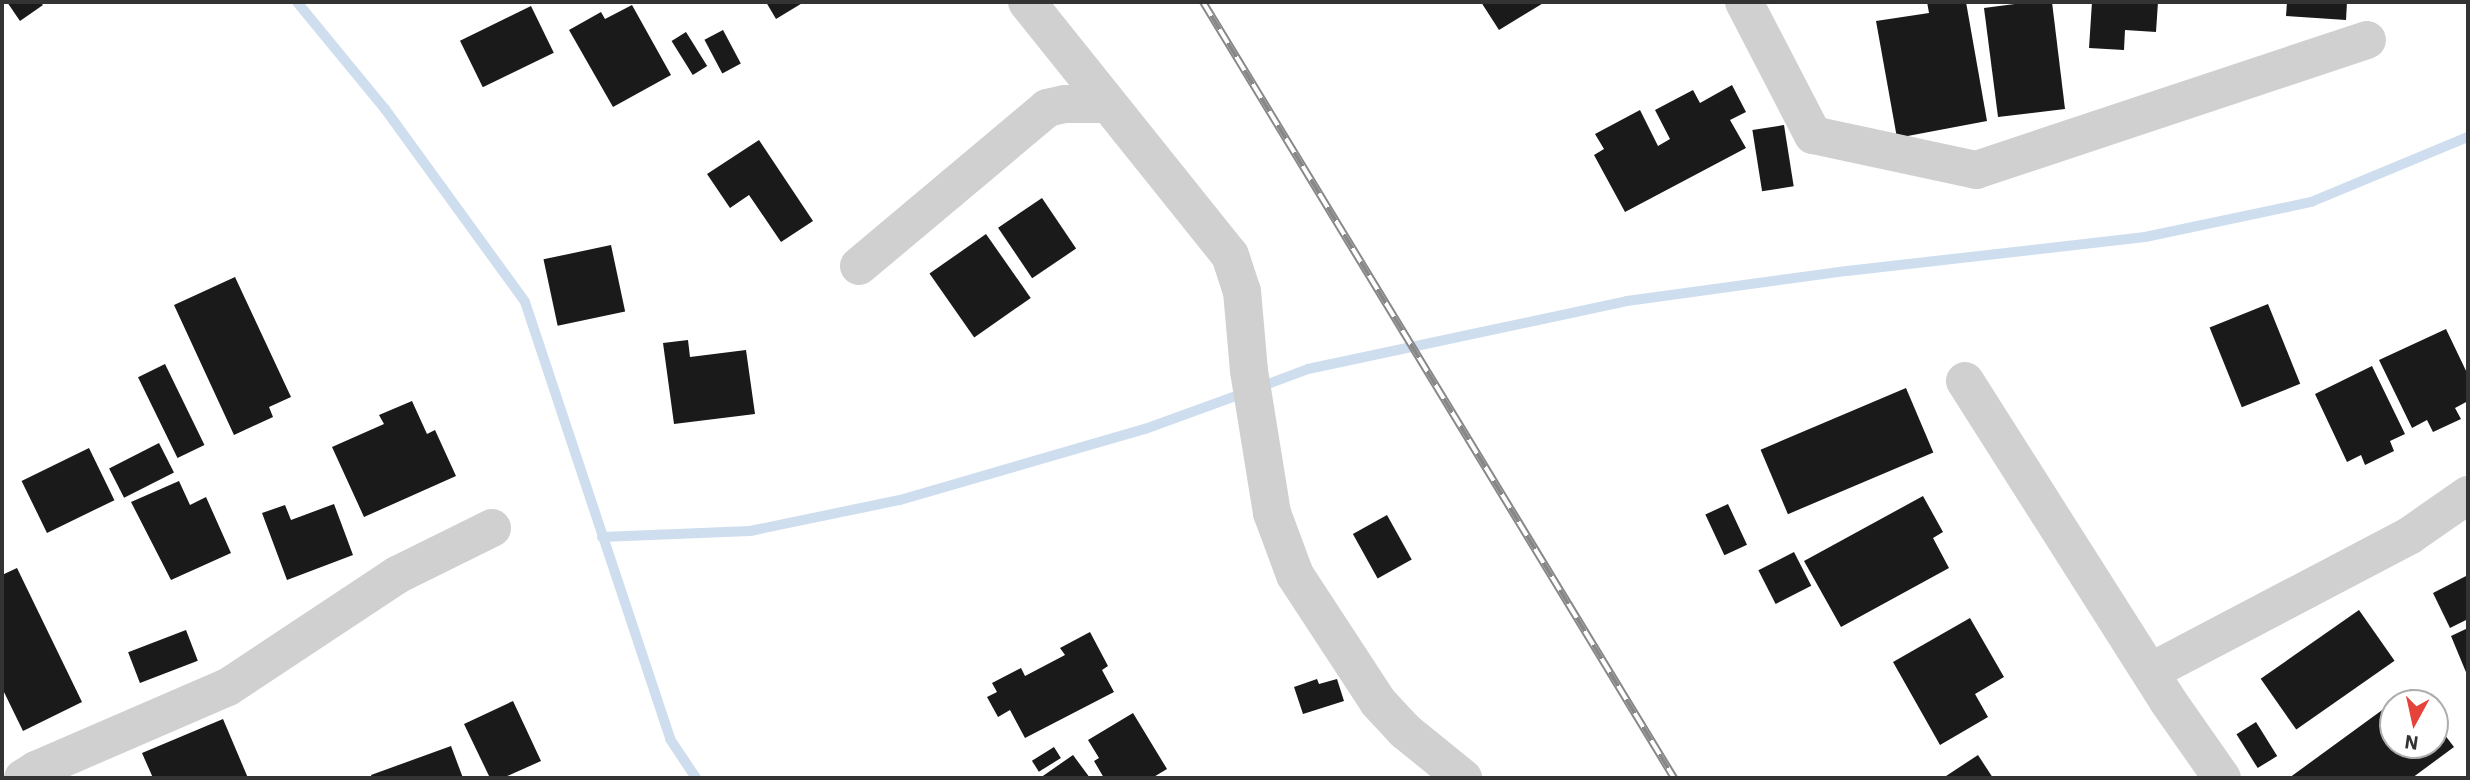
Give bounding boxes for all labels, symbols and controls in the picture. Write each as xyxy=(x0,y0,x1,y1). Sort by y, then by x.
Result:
north arrow xyxy=(2379,689,2449,759)
text: N xyxy=(2403,730,2420,756)

